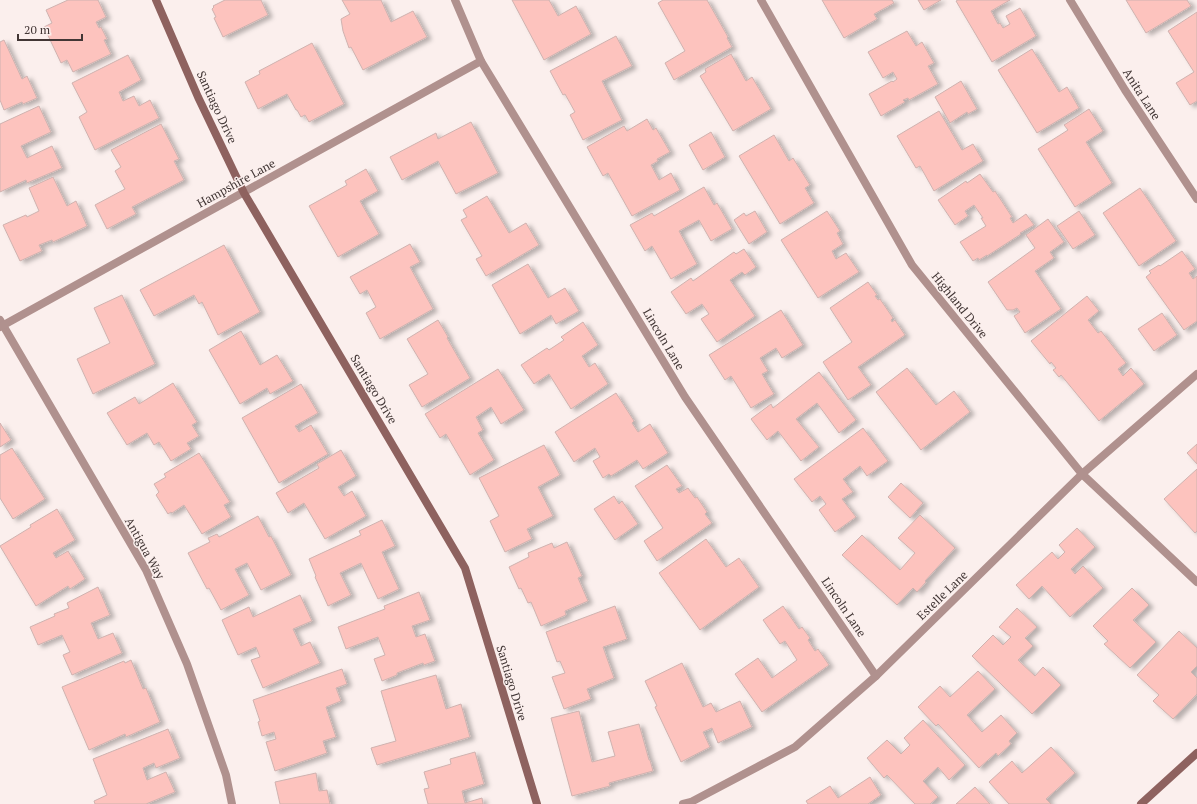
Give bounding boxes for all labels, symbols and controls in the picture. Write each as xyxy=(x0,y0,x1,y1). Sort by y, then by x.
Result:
scale bar xyxy=(18,16,82,42)
text: 20 m xyxy=(24,22,51,37)
street label: Anita Lane xyxy=(1120,66,1164,122)
street label: Santiago Drive xyxy=(194,68,240,146)
street label: Hampshire Lane xyxy=(194,155,278,211)
street label: Highland Drive xyxy=(929,269,991,341)
street label: Lincoln Lane xyxy=(640,306,688,372)
street label: Santiago Drive xyxy=(347,352,401,426)
street label: Antigua Way xyxy=(122,515,169,582)
street label: Estelle Lane xyxy=(914,567,970,623)
street label: Lincoln Lane xyxy=(819,574,869,640)
street label: Santiago Drive xyxy=(493,643,531,723)

